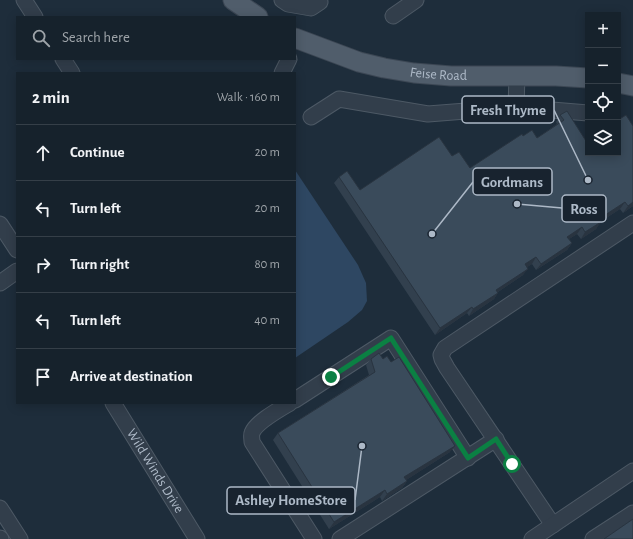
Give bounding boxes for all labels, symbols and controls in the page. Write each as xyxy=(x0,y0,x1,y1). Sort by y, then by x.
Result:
map controls xyxy=(585,12,621,156)
button: + xyxy=(585,12,621,48)
search box xyxy=(16,16,296,60)
icon: search xyxy=(30,27,52,49)
text: Search here xyxy=(62,30,130,45)
button: − xyxy=(585,48,621,84)
street label: Feise Road xyxy=(409,65,467,83)
button: locate xyxy=(585,84,621,120)
text: 2 min xyxy=(32,89,70,106)
text: Walk · 160 m xyxy=(217,91,280,104)
callout: Fresh Thyme xyxy=(462,96,554,123)
text: Fresh Thyme xyxy=(470,103,546,118)
button: layers xyxy=(585,120,621,156)
icon: ahead xyxy=(32,142,54,164)
text: Continue xyxy=(70,145,125,160)
text: 20 m xyxy=(255,146,280,159)
callout: Gordmans xyxy=(473,168,552,195)
text: Gordmans xyxy=(481,175,543,190)
callout: Ross xyxy=(562,195,606,222)
icon: left xyxy=(32,198,54,220)
text: Turn left xyxy=(70,201,121,216)
text: 20 m xyxy=(255,202,280,215)
text: Ross xyxy=(570,202,598,217)
icon: right xyxy=(32,254,54,276)
text: Turn right xyxy=(70,257,129,272)
text: 80 m xyxy=(254,258,280,271)
icon: left xyxy=(32,310,54,332)
text: Turn left xyxy=(70,313,121,328)
text: 40 m xyxy=(254,314,280,327)
icon: arrive xyxy=(32,366,54,388)
route end xyxy=(322,368,340,386)
text: Arrive at destination xyxy=(70,369,193,384)
street label: Wild Winds Drive xyxy=(124,427,186,516)
route start xyxy=(503,455,521,473)
callout: Ashley HomeStore xyxy=(227,487,355,514)
text: Ashley HomeStore xyxy=(235,493,347,508)

